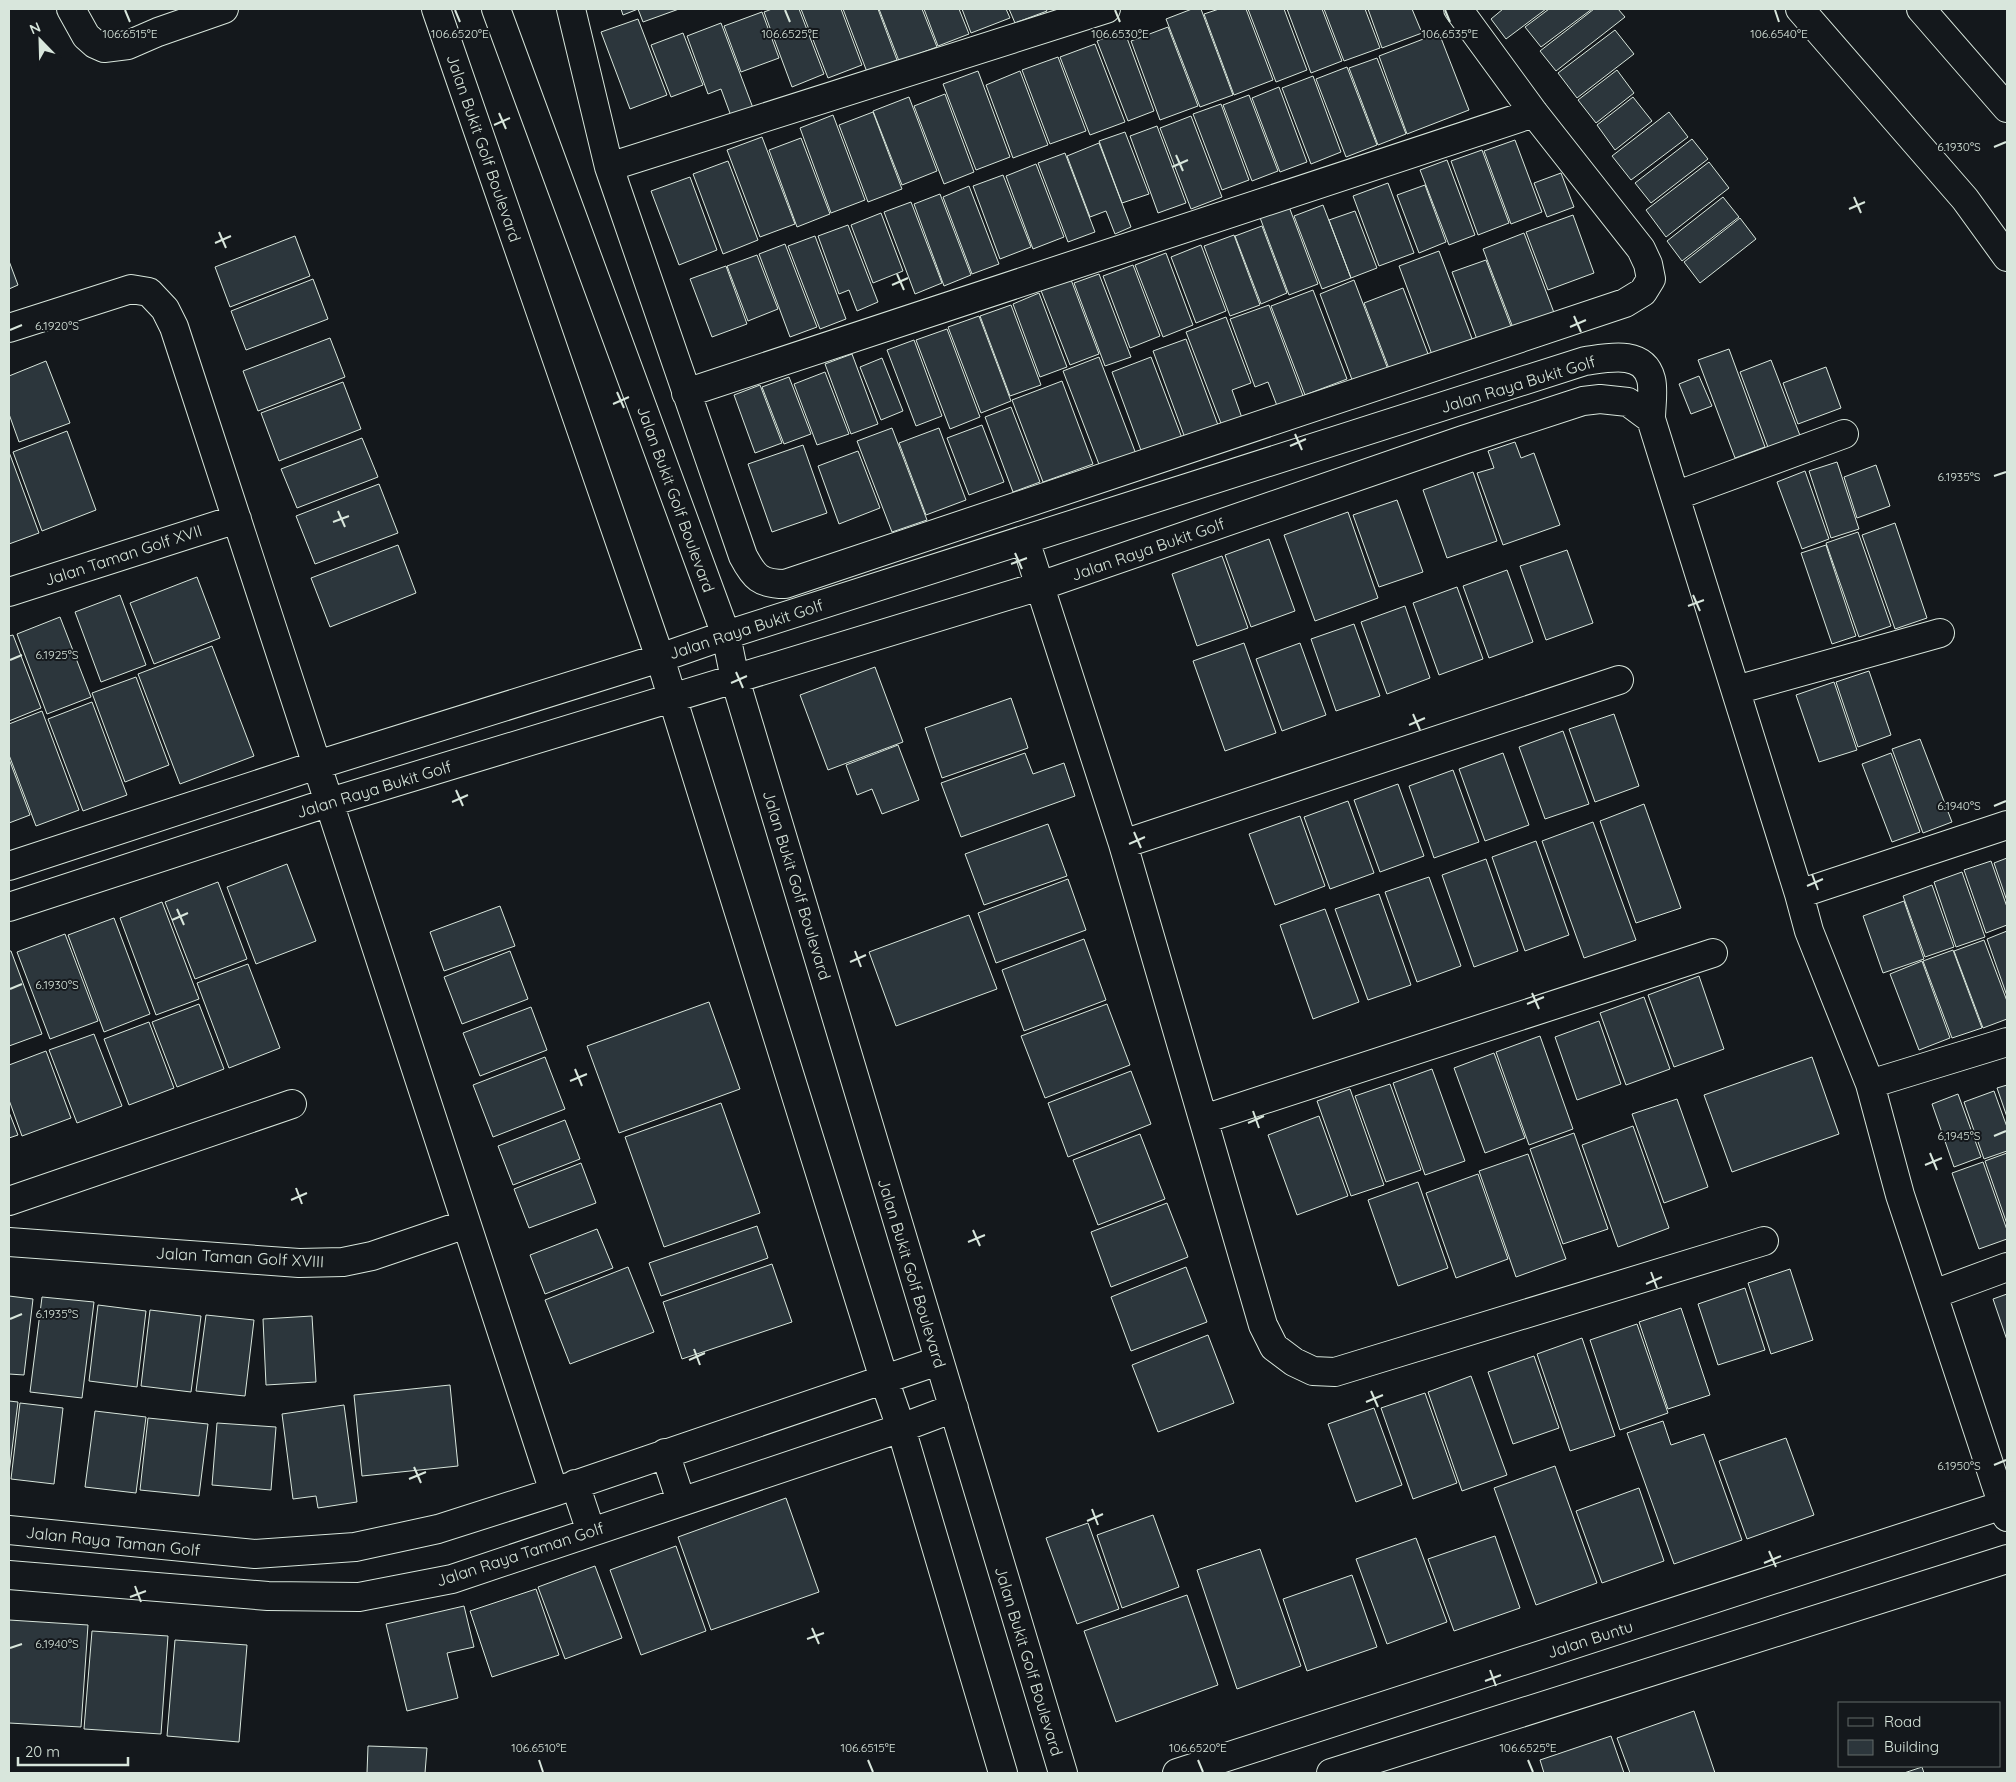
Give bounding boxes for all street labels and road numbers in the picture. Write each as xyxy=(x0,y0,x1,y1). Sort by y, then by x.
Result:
street label: Jalan Bukit Golf Boulevard xyxy=(442,52,526,244)
street label: Jalan Raya Bukit Golf xyxy=(1438,351,1598,417)
street label: Jalan Bukit Golf Boulevard xyxy=(633,403,719,595)
street label: Jalan Raya Bukit Golf xyxy=(1069,513,1228,585)
street label: Jalan Taman Golf XVII xyxy=(42,520,204,590)
street label: Jalan Raya Bukit Golf xyxy=(666,595,826,663)
street label: Jalan Raya Bukit Golf xyxy=(294,756,454,822)
street label: Jalan Bukit Golf Boulevard xyxy=(759,788,835,982)
street label: Jalan Bukit Golf Boulevard xyxy=(874,1176,950,1370)
street label: Jalan Taman Golf XVIII xyxy=(155,1243,325,1271)
street label: Jalan Raya Taman Golf xyxy=(434,1517,607,1591)
street label: Jalan Raya Taman Golf xyxy=(25,1522,201,1560)
street label: Jalan Bukit Golf Boulevard xyxy=(991,1564,1067,1758)
street label: Jalan Buntu xyxy=(1545,1616,1635,1662)

